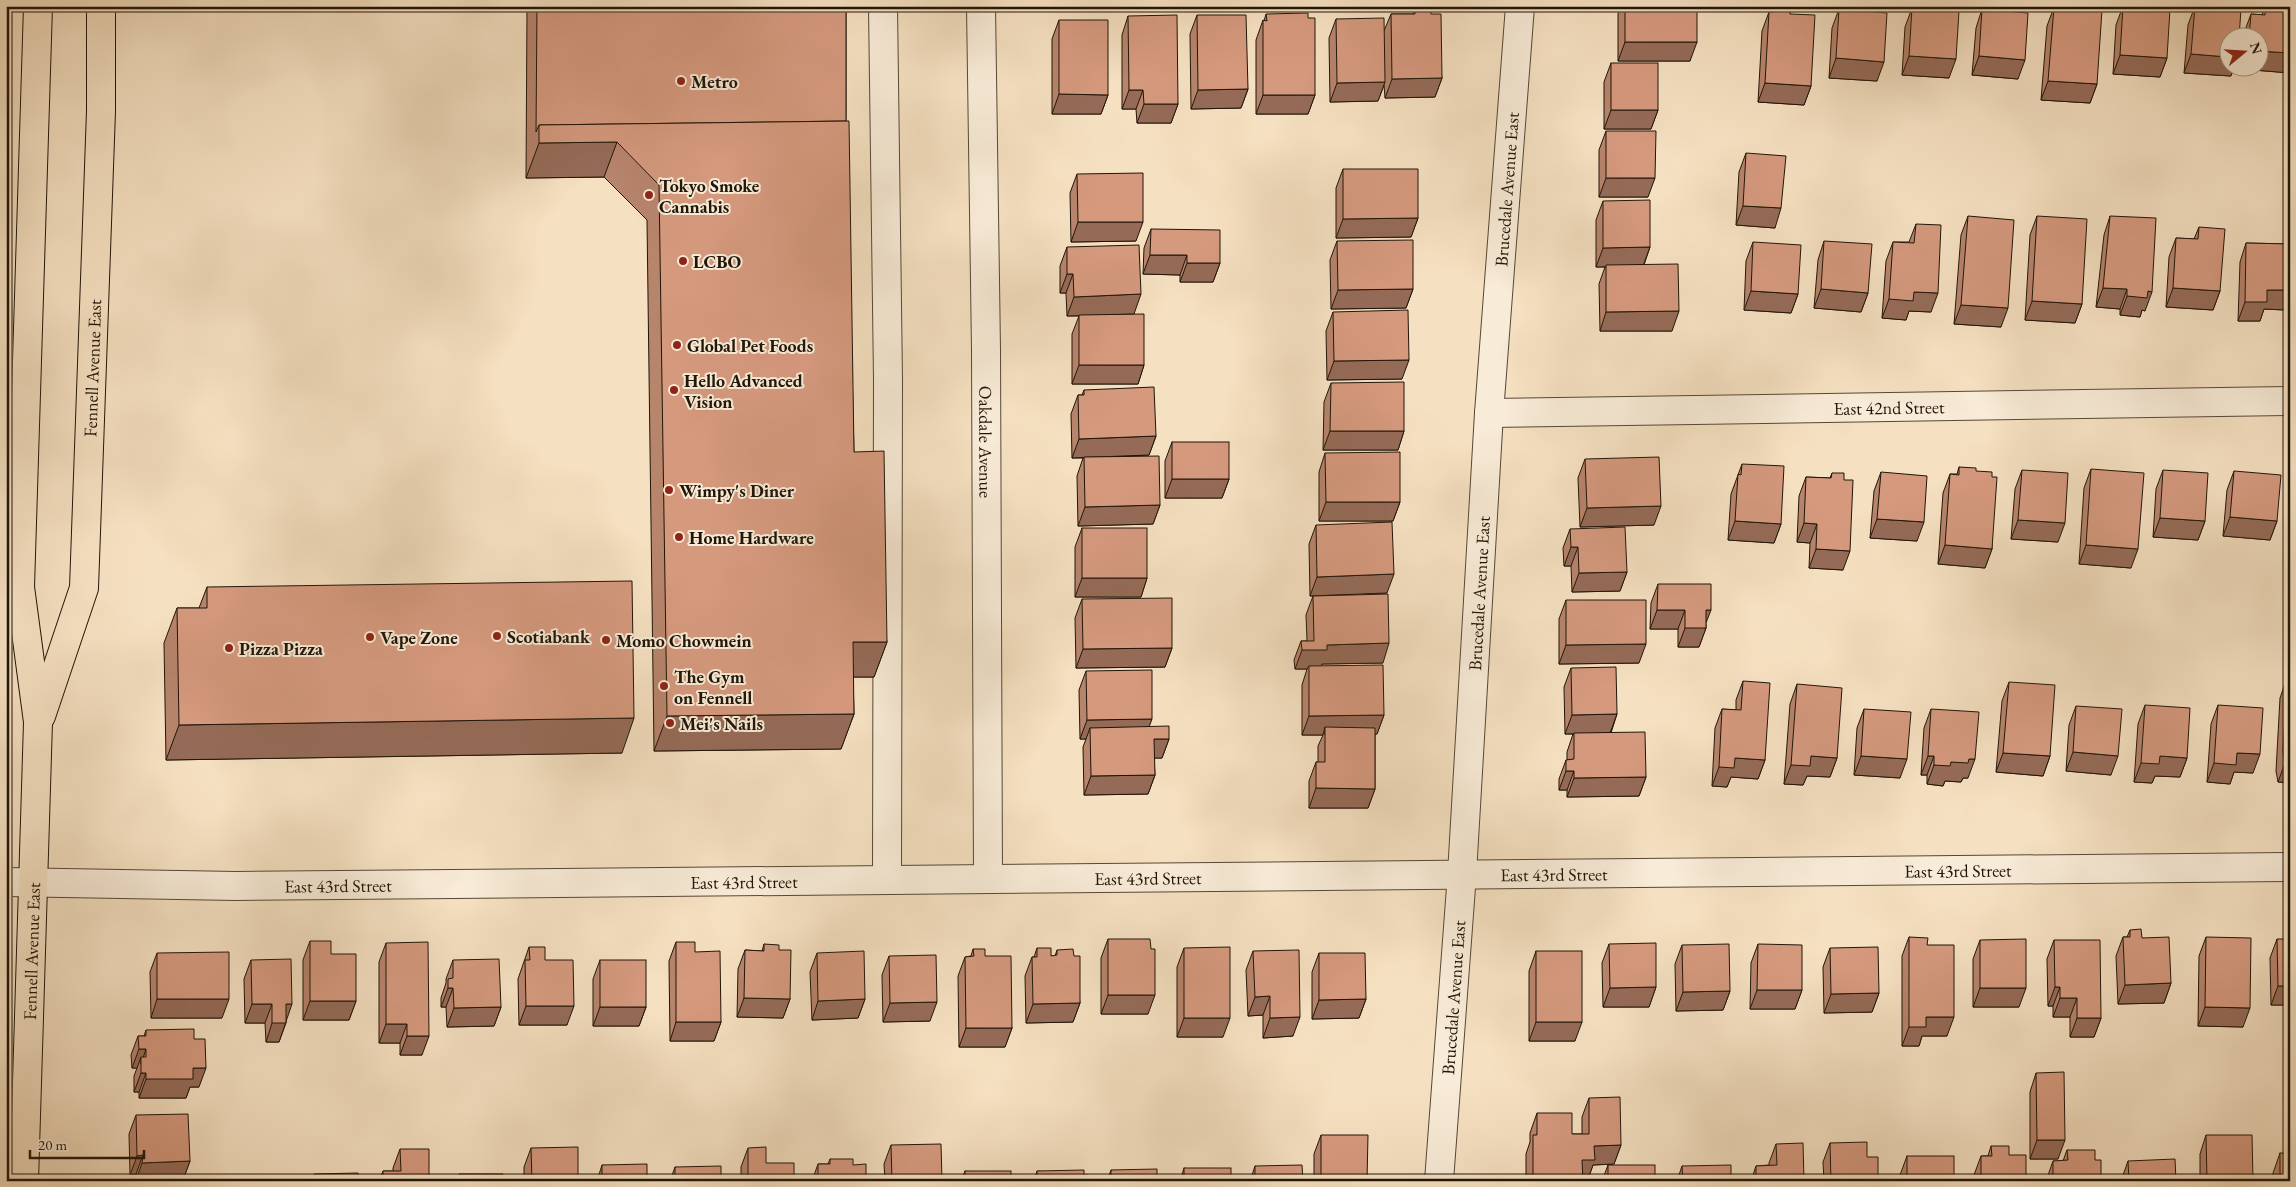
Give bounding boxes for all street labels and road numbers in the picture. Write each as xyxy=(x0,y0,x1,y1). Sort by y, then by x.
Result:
street label: Brucedale Avenue East xyxy=(1489,111,1523,267)
street label: Fennell Avenue East xyxy=(78,299,106,437)
street label: Oakdale Avenue xyxy=(975,386,998,498)
street label: East 42nd Street xyxy=(1833,395,1945,419)
street label: Brucedale Avenue East xyxy=(1462,515,1494,671)
street label: East 43rd Street xyxy=(1904,858,2012,882)
street label: East 43rd Street xyxy=(1500,862,1608,886)
street label: East 43rd Street xyxy=(1094,866,1202,890)
street label: East 43rd Street xyxy=(690,869,798,893)
street label: East 43rd Street xyxy=(284,873,392,897)
street label: Fennell Avenue East xyxy=(17,882,45,1020)
street label: Brucedale Avenue East xyxy=(1435,919,1470,1076)

